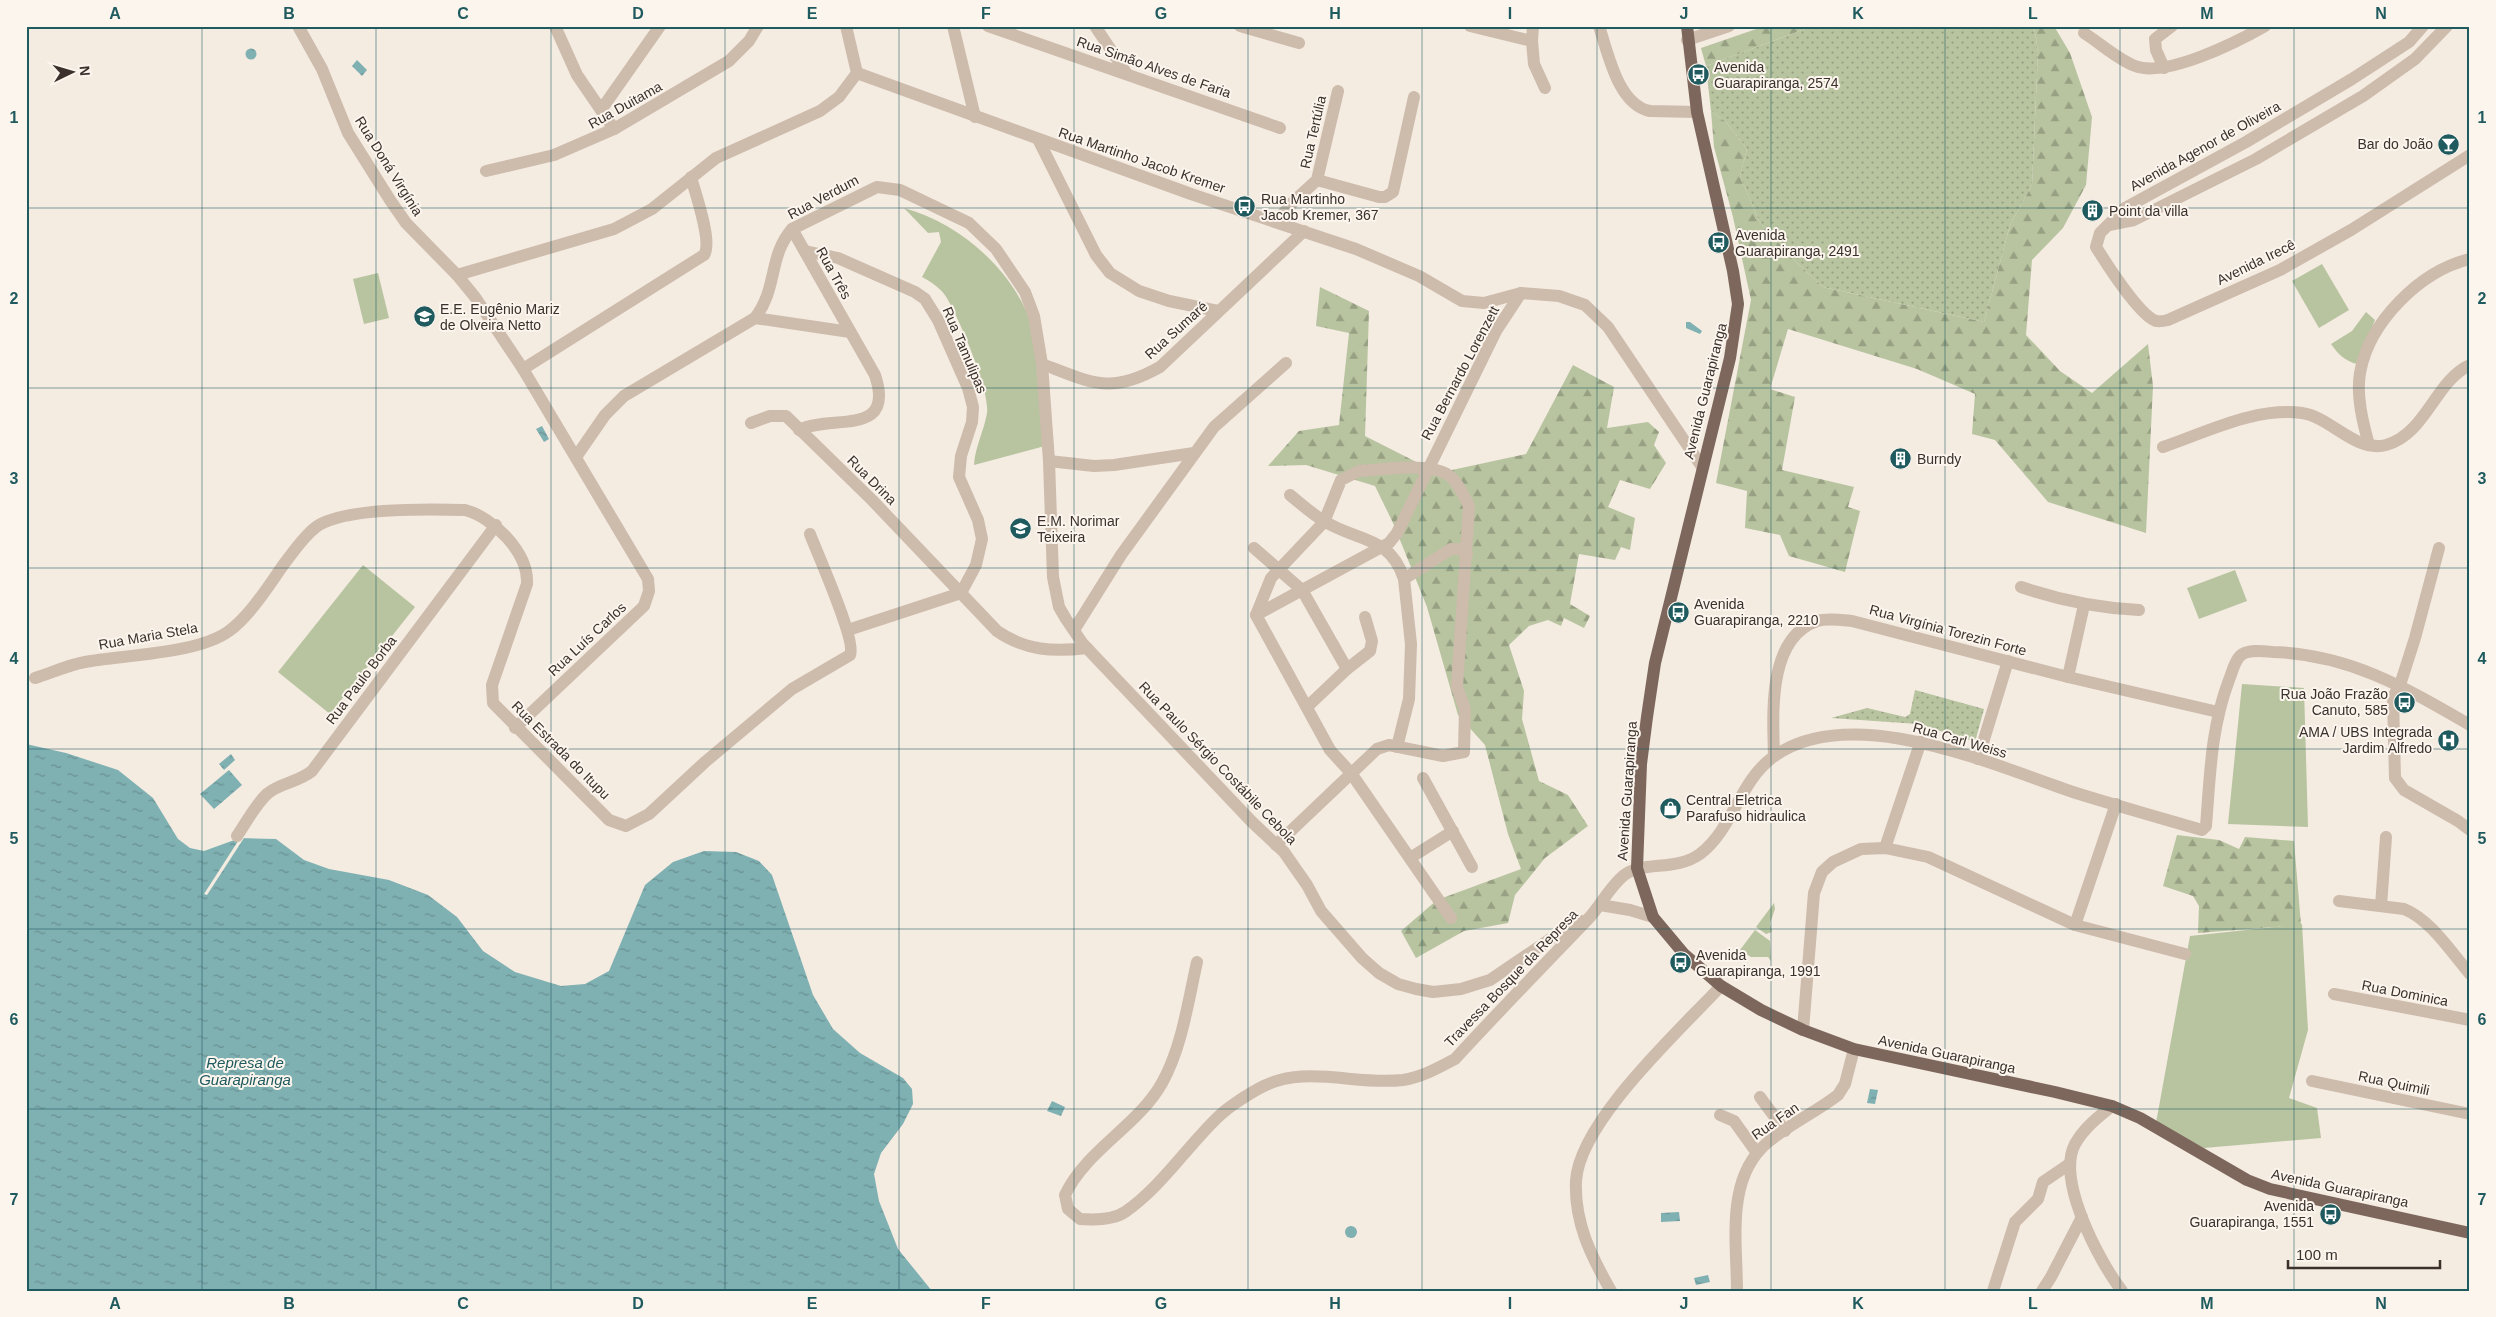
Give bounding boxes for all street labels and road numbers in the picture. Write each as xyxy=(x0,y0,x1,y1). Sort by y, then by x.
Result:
street label: Rua Simão Alves de Faria xyxy=(1075,33,1233,101)
street label: Rua Duitama xyxy=(585,78,665,132)
street label: Rua Tertúlia xyxy=(1297,94,1329,170)
street label: Avenida Agenor de Oliveira xyxy=(2127,98,2283,194)
street label: Rua Doná Virgínia xyxy=(352,113,426,219)
street label: Rua Martinho Jacob Kremer xyxy=(1057,124,1228,196)
street label: Rua Verdum xyxy=(785,172,861,222)
street label: Avenida Irecê xyxy=(2214,236,2298,288)
street label: Rua Três xyxy=(813,244,855,302)
street label: Rua Sumaré xyxy=(1141,298,1211,362)
street label: Rua Bernardo Lorenzett xyxy=(1418,303,1502,443)
street label: Rua Tamulipas xyxy=(940,304,990,396)
street label: Avenida Guarapiranga xyxy=(1680,321,1730,461)
street label: Rua Drina xyxy=(844,452,900,508)
street label: Rua Luís Carlos xyxy=(545,599,629,679)
street label: Rua Virgínia Torezin Forte xyxy=(1868,601,2029,659)
street label: Rua Maria Stela xyxy=(97,619,199,653)
street label: Rua Paulo Borba xyxy=(323,632,400,727)
street label: Rua Paulo Sérgio Costábile Cebola xyxy=(1136,678,1300,848)
street label: Rua Estrada do Itupu xyxy=(509,698,613,802)
street label: Rua Carl Weiss xyxy=(1911,719,2009,761)
street label: Avenida Guarapiranga xyxy=(1614,720,1640,861)
street label: Travessa Bosque da Represa xyxy=(1441,906,1581,1050)
street label: Rua Dominica xyxy=(2360,977,2450,1009)
street label: Avenida Guarapiranga xyxy=(1877,1032,2017,1076)
street label: Rua Quimili xyxy=(2357,1068,2431,1098)
street label: Rua Fan xyxy=(1748,1099,1802,1143)
street label: Avenida Guarapiranga xyxy=(2270,1166,2410,1210)

